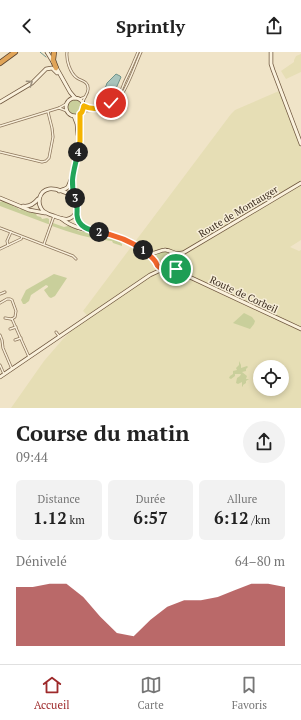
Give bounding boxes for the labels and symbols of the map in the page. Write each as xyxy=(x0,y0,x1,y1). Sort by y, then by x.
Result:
one-way arrow xyxy=(25,81,32,88)
pin xyxy=(94,86,128,120)
pin: 4 xyxy=(68,142,88,162)
street label: Route de Montauger xyxy=(196,182,280,240)
pin: 3 xyxy=(65,188,85,208)
pin: 2 xyxy=(89,222,109,242)
pin: 1 xyxy=(133,240,153,260)
pin xyxy=(159,252,193,286)
street label: Route de Corbeil xyxy=(208,273,280,316)

